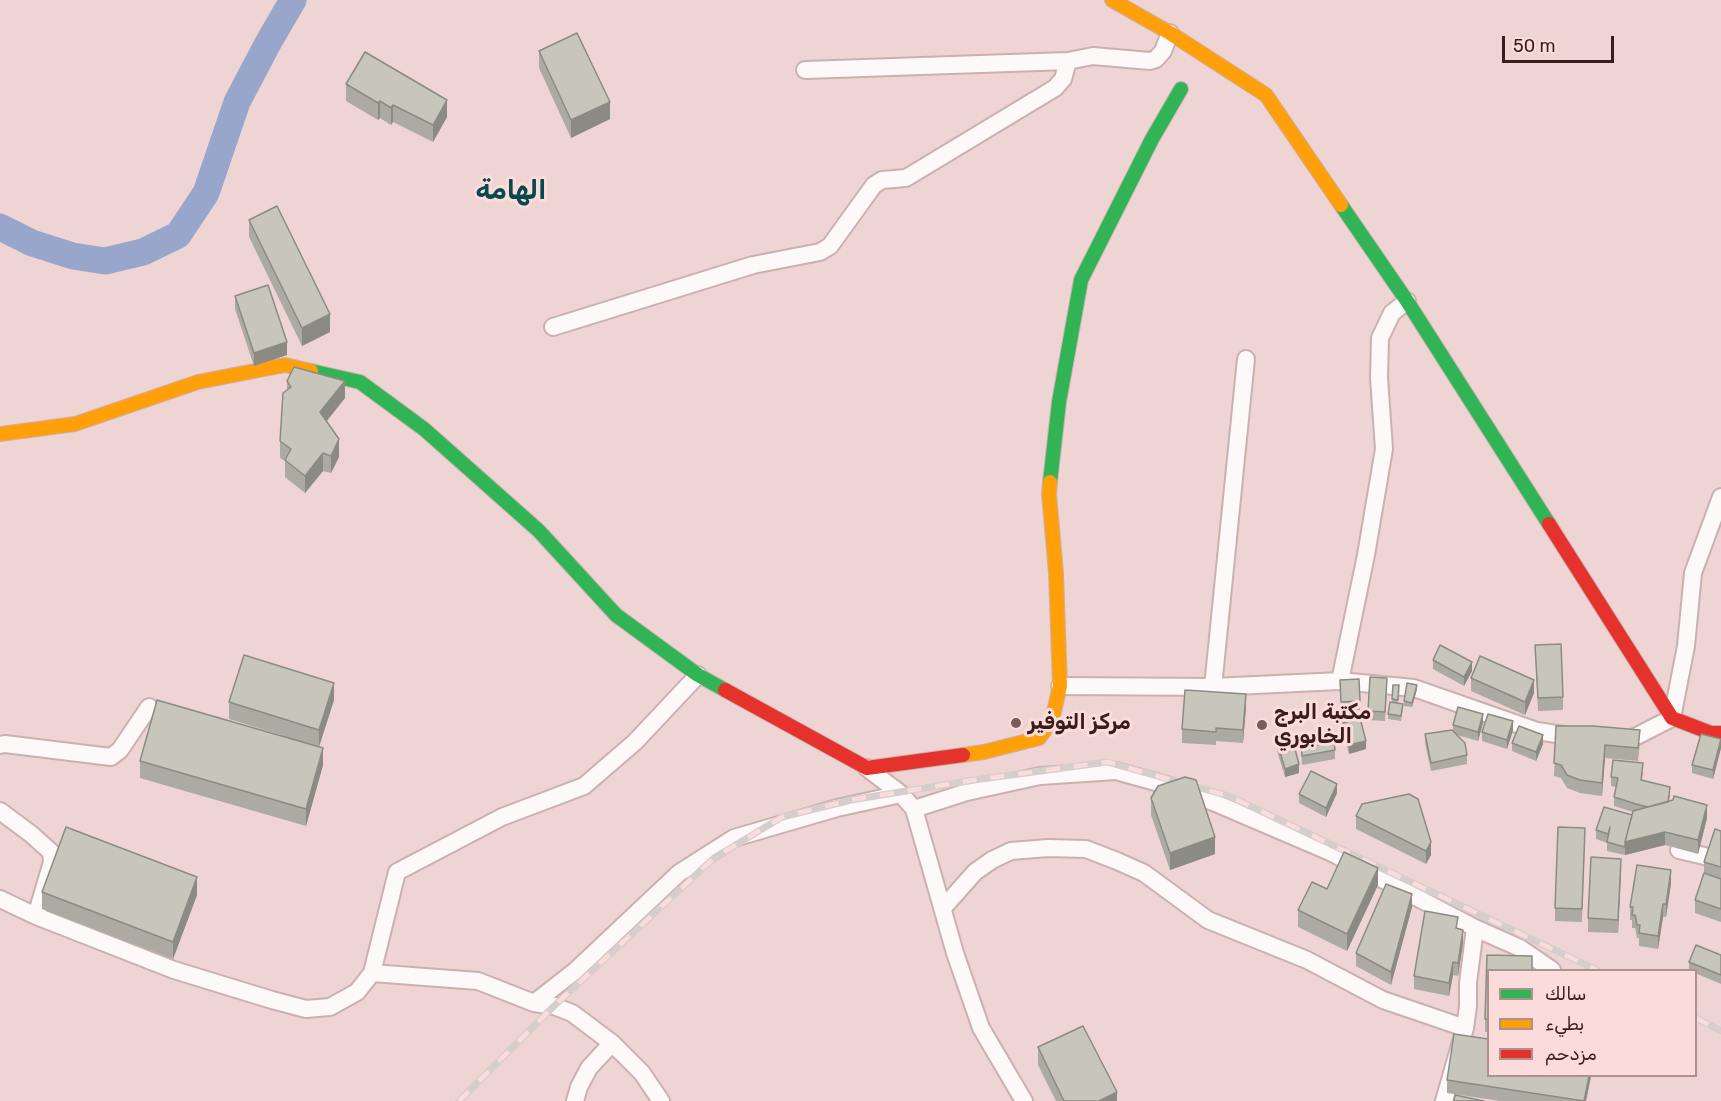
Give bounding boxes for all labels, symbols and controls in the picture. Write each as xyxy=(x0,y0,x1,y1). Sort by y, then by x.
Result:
scale bar xyxy=(1505,24,1618,62)
text: 50 m xyxy=(1513,35,1556,57)
district label: الهامة xyxy=(475,175,547,207)
place label: مكتبة البرج الخابوري xyxy=(1274,700,1371,750)
place label: مركز التوفير xyxy=(1028,710,1131,736)
marker: مركز التوفير xyxy=(1009,716,1023,730)
marker: مكتبة البرج الخابوري xyxy=(1255,718,1269,732)
legend xyxy=(1487,969,1697,1077)
text: سالك xyxy=(1545,983,1586,1005)
text: بطيء xyxy=(1545,1013,1584,1035)
text: مزدحم xyxy=(1545,1043,1597,1065)

